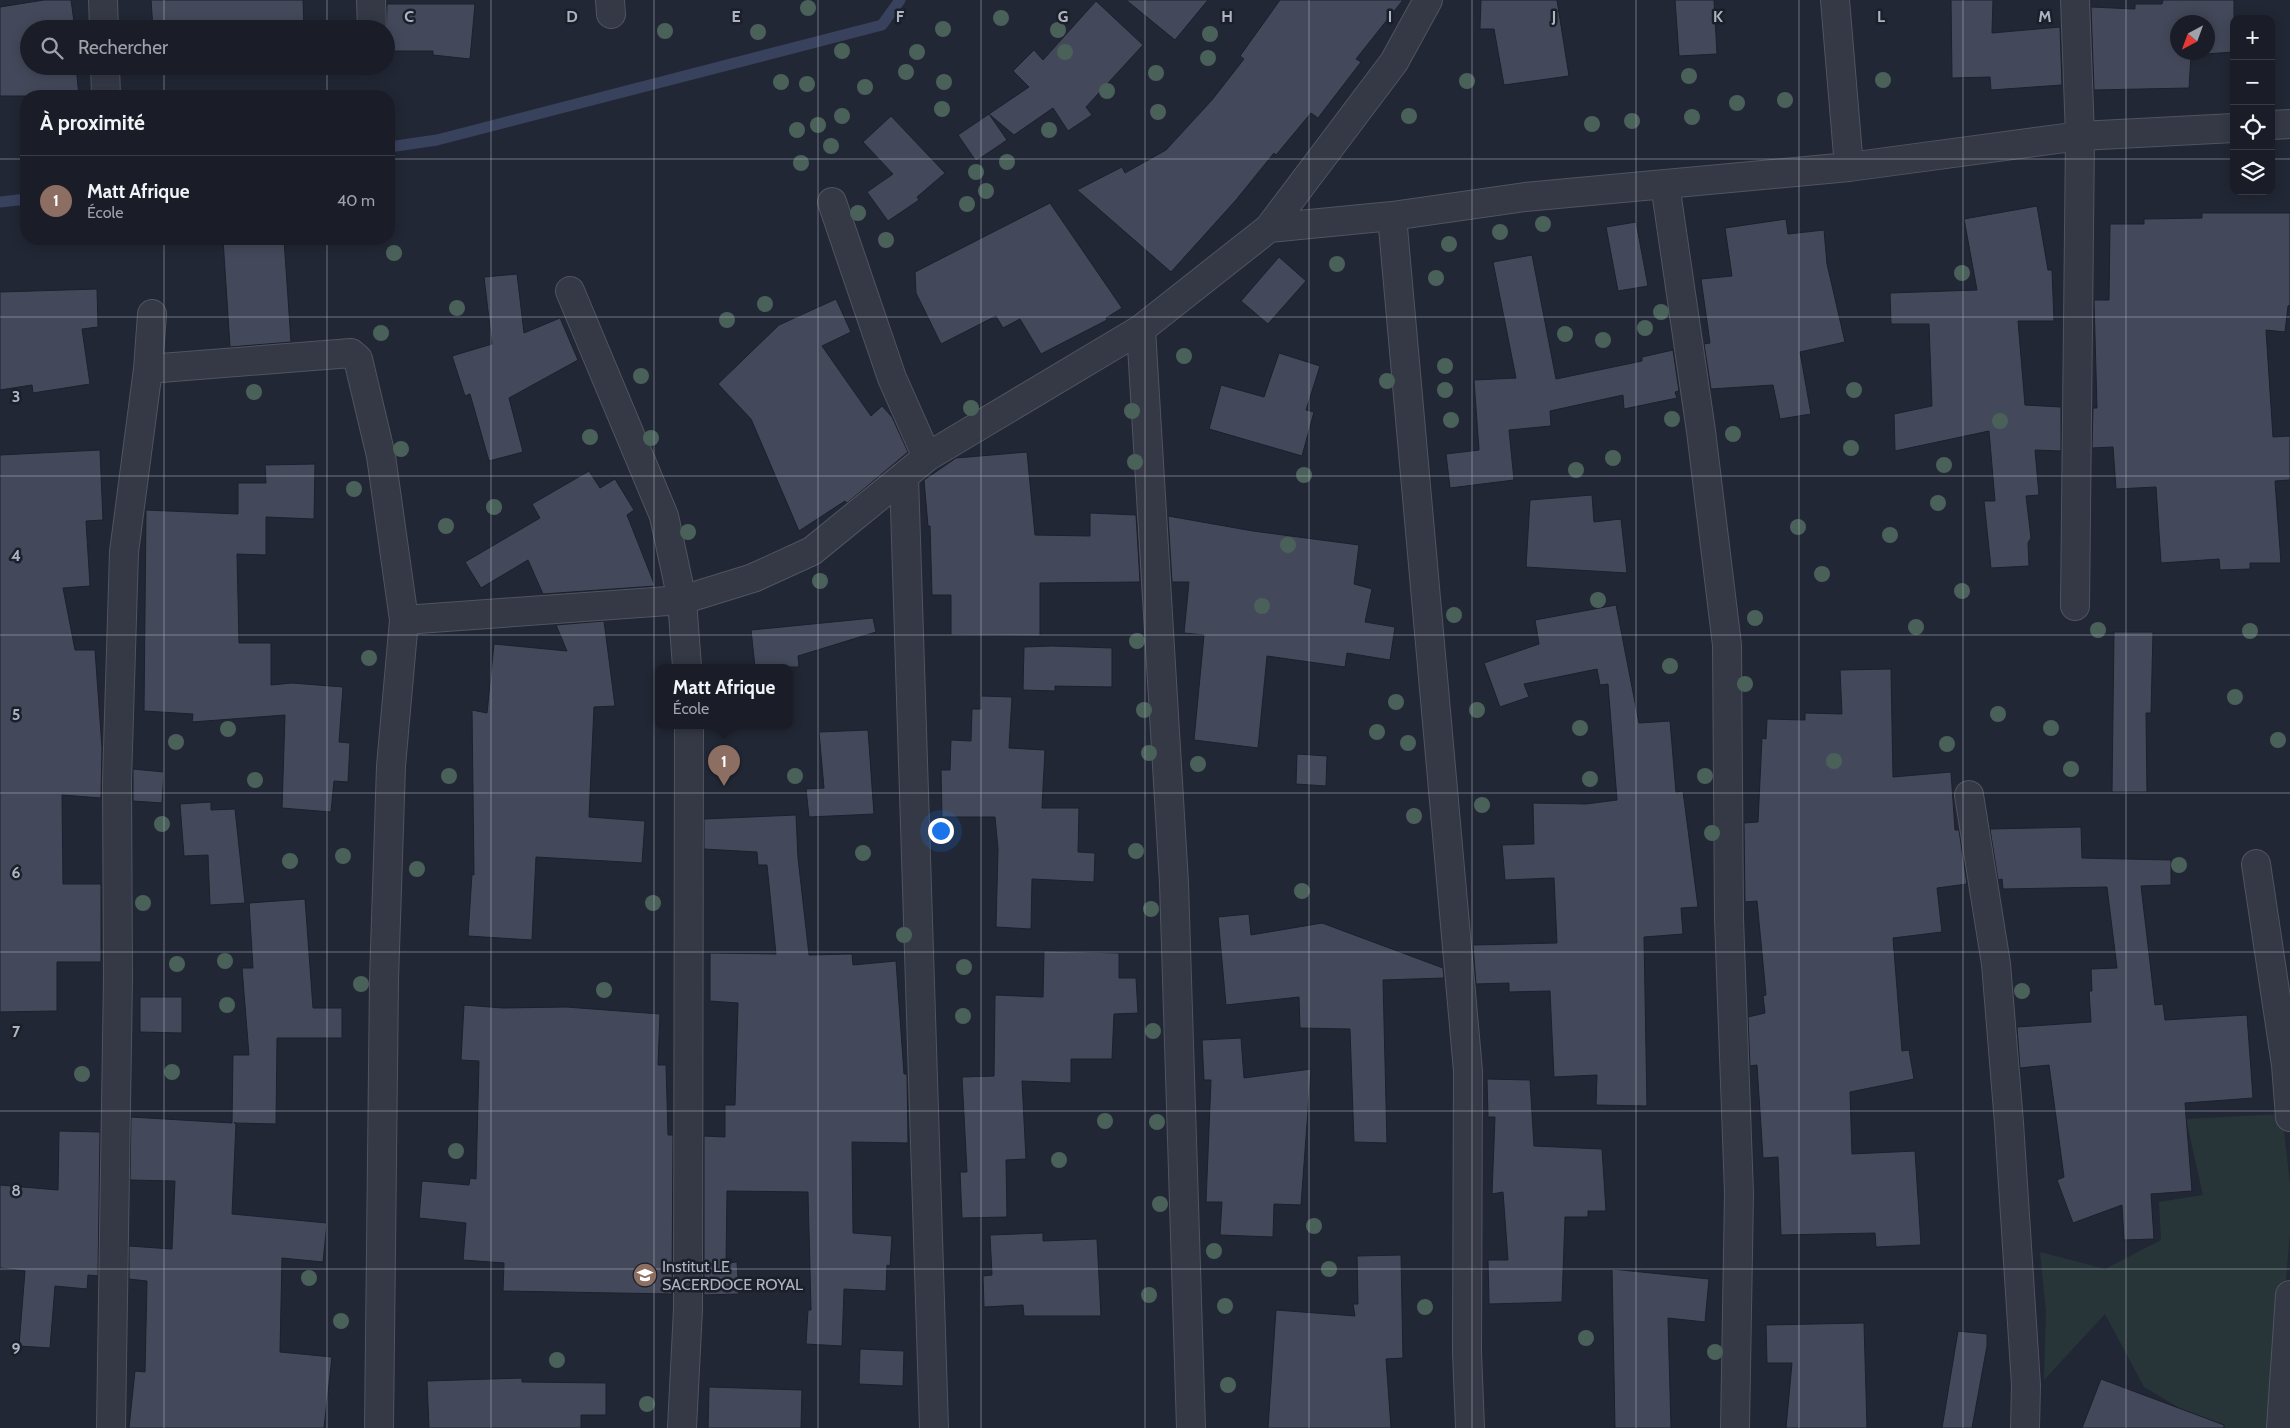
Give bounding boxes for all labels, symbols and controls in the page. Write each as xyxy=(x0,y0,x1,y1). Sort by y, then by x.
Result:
text: C xyxy=(404,7,414,26)
text: D xyxy=(566,7,578,26)
text: E xyxy=(731,7,741,26)
text: F xyxy=(896,7,905,26)
text: G xyxy=(1058,7,1068,26)
text: H xyxy=(1221,7,1233,26)
text: I xyxy=(1388,7,1392,26)
text: J xyxy=(1551,7,1556,26)
text: K xyxy=(1713,7,1723,26)
text: L xyxy=(1877,7,1885,26)
text: M xyxy=(2038,7,2052,26)
north arrow xyxy=(2170,15,2215,60)
map controls xyxy=(2230,15,2275,195)
button: + xyxy=(2230,15,2275,60)
search box xyxy=(20,20,395,75)
icon: search xyxy=(38,34,66,62)
text: Rechercher xyxy=(78,36,168,59)
button: − xyxy=(2230,60,2275,105)
button: locate xyxy=(2230,105,2275,150)
text: À proximité xyxy=(40,110,145,135)
button: layers xyxy=(2230,150,2275,195)
text: Matt Afrique xyxy=(87,180,189,203)
text: 1 xyxy=(53,191,59,210)
text: 40 m xyxy=(337,191,375,210)
text: École xyxy=(87,203,123,222)
text: 3 xyxy=(12,387,20,406)
text: 4 xyxy=(11,546,21,565)
popup xyxy=(655,664,793,729)
text: Matt Afrique xyxy=(673,676,775,699)
text: École xyxy=(673,699,709,718)
text: 5 xyxy=(12,705,20,724)
pin: 1 xyxy=(708,745,740,786)
your location xyxy=(928,818,954,844)
text: 6 xyxy=(12,863,21,882)
text: 7 xyxy=(12,1022,21,1041)
text: 8 xyxy=(11,1181,21,1200)
place label: Institut LE SACERDOCE ROYAL xyxy=(662,1257,803,1294)
school or university icon: Institut LE SACERDOCE ROYAL xyxy=(632,1262,658,1288)
text: 9 xyxy=(12,1339,21,1358)

